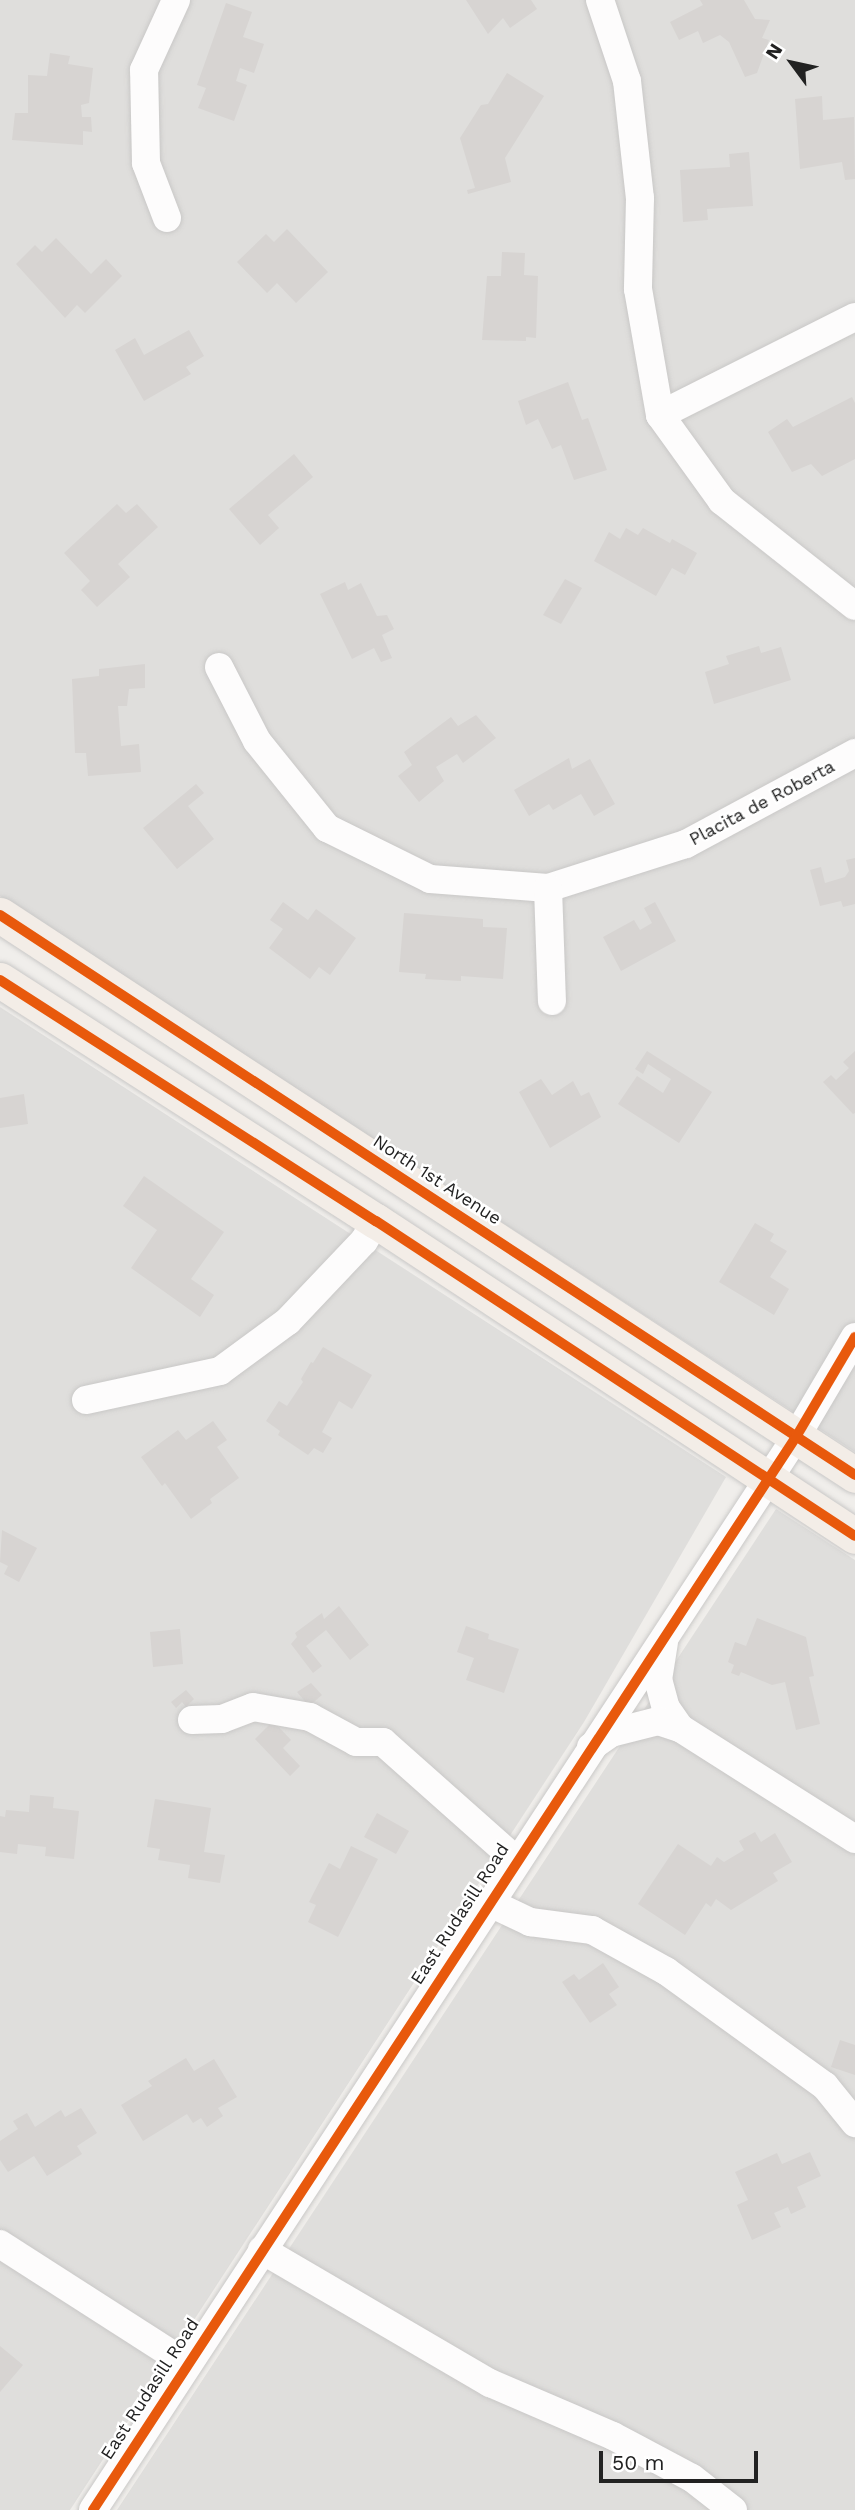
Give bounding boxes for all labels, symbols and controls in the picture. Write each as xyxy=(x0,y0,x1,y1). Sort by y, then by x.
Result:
north arrow xyxy=(757,28,827,98)
text: N xyxy=(760,39,787,63)
street label: Placita de Roberta xyxy=(685,755,839,851)
street label: North 1st Avenue xyxy=(368,1130,506,1230)
street label: East Rudasill Road xyxy=(406,1839,514,1989)
street label: East Rudasill Road xyxy=(96,2314,204,2464)
scale bar xyxy=(603,2436,762,2480)
text: 50 m xyxy=(612,2450,664,2475)

